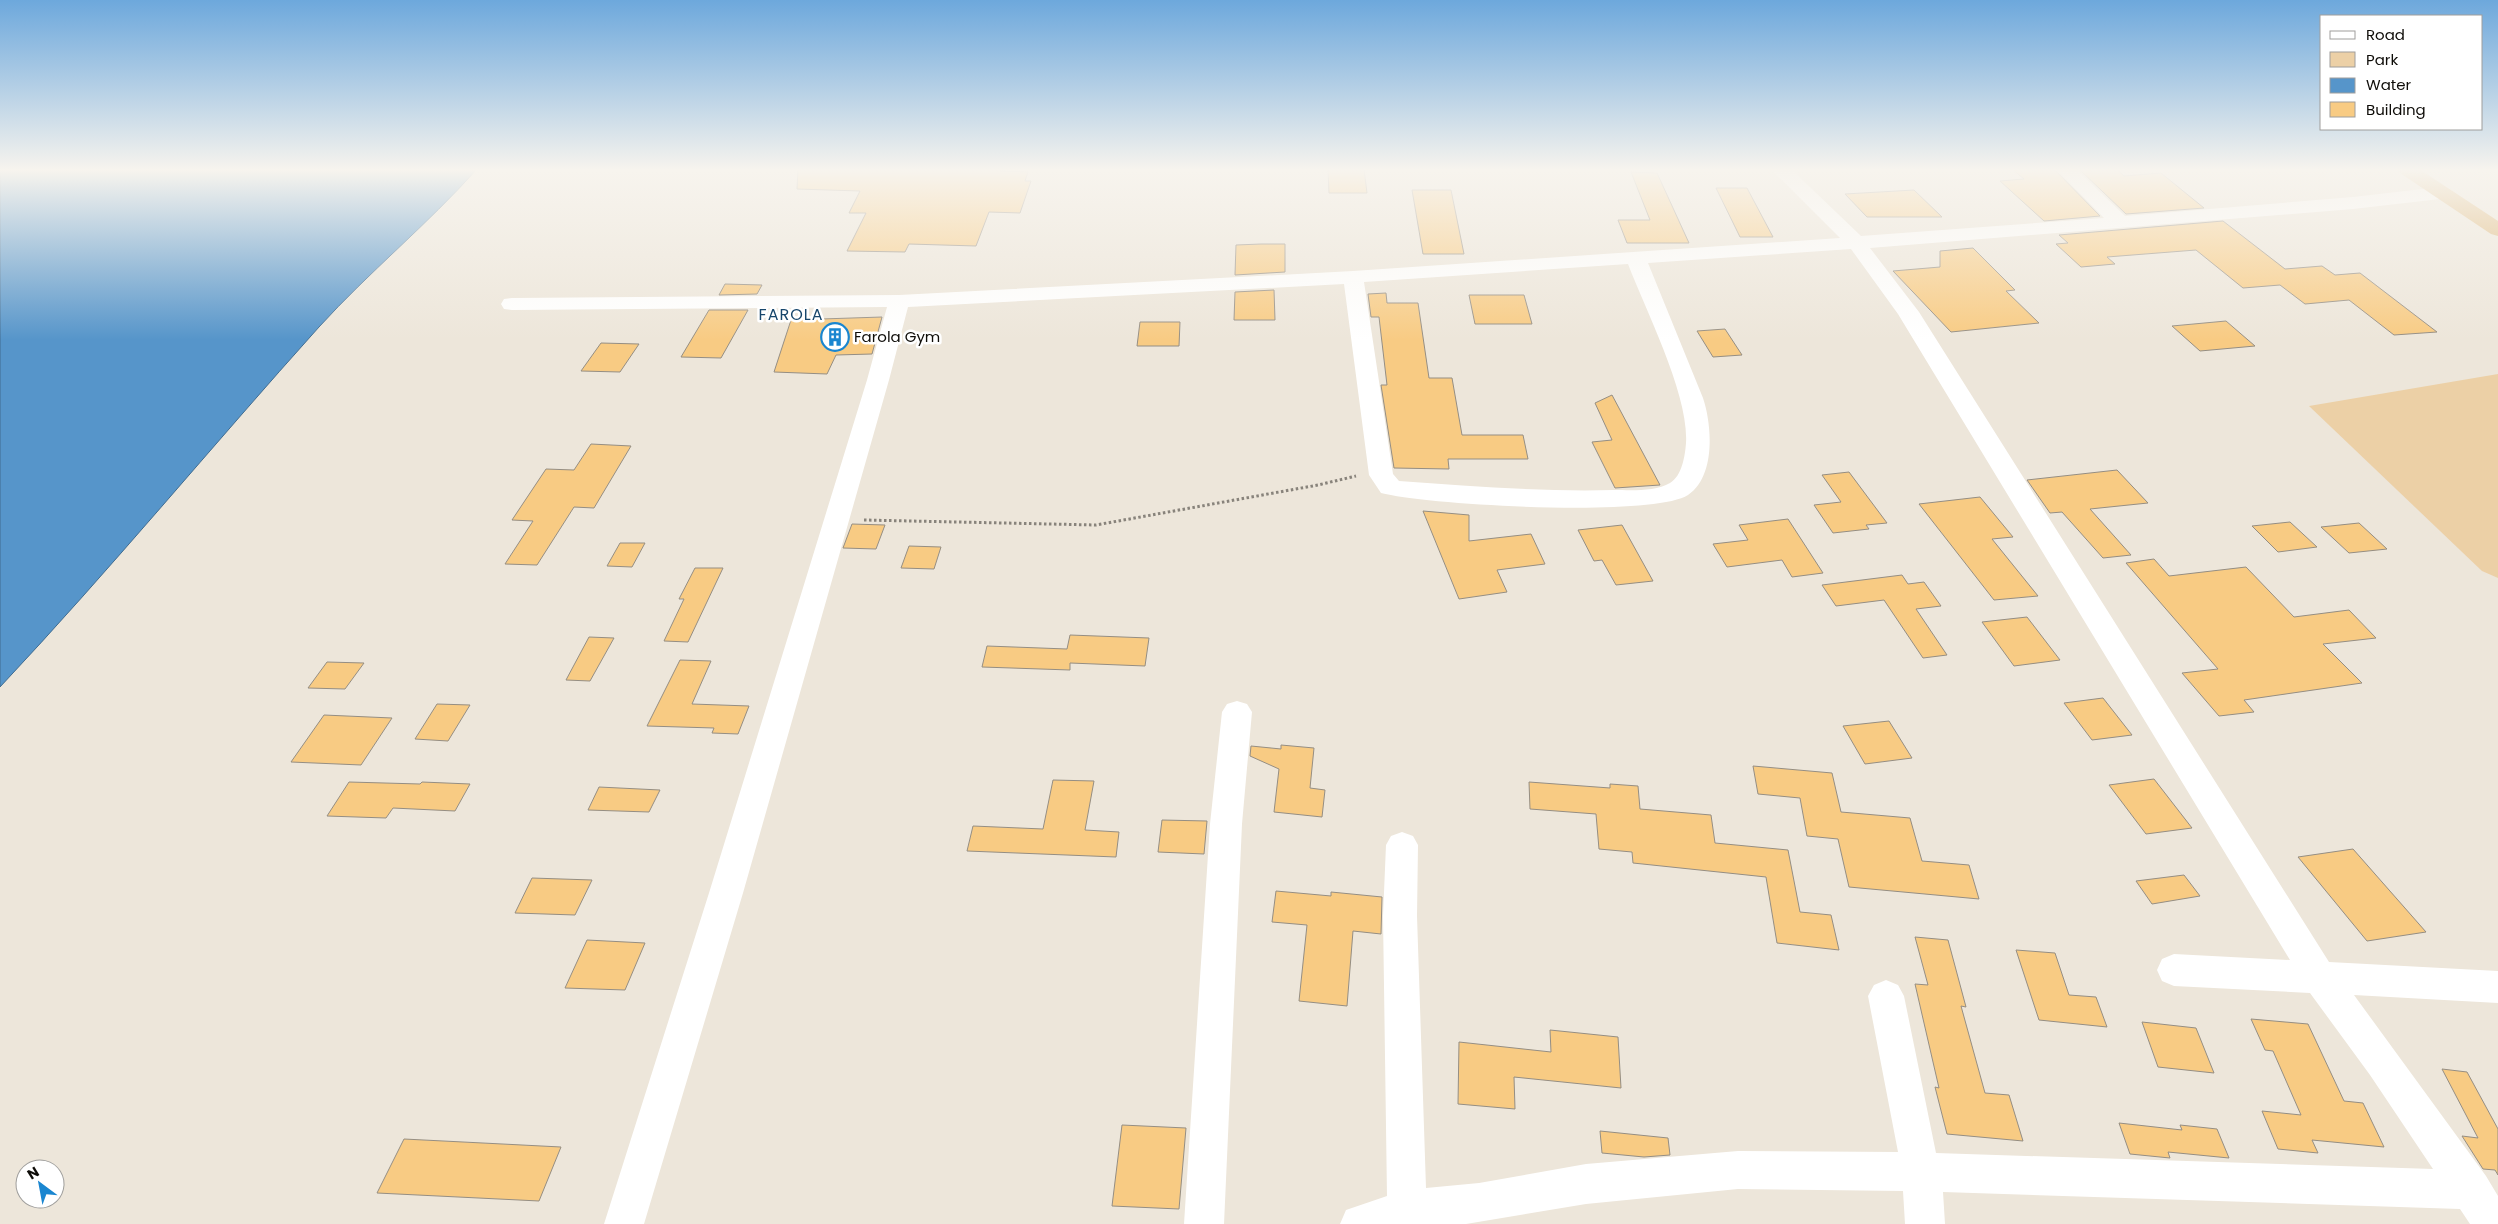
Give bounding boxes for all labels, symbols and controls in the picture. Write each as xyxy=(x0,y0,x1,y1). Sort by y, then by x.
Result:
legend xyxy=(2320,15,2483,130)
text: Road xyxy=(2366,24,2405,45)
text: Park xyxy=(2366,49,2398,70)
text: Water xyxy=(2366,74,2412,95)
text: Building xyxy=(2366,99,2426,120)
district label: FAROLA xyxy=(759,303,823,326)
building icon: Farola Gym xyxy=(820,322,850,352)
place label: Farola Gym xyxy=(854,326,940,347)
north arrow xyxy=(15,1159,65,1209)
text: N xyxy=(23,1162,43,1184)

